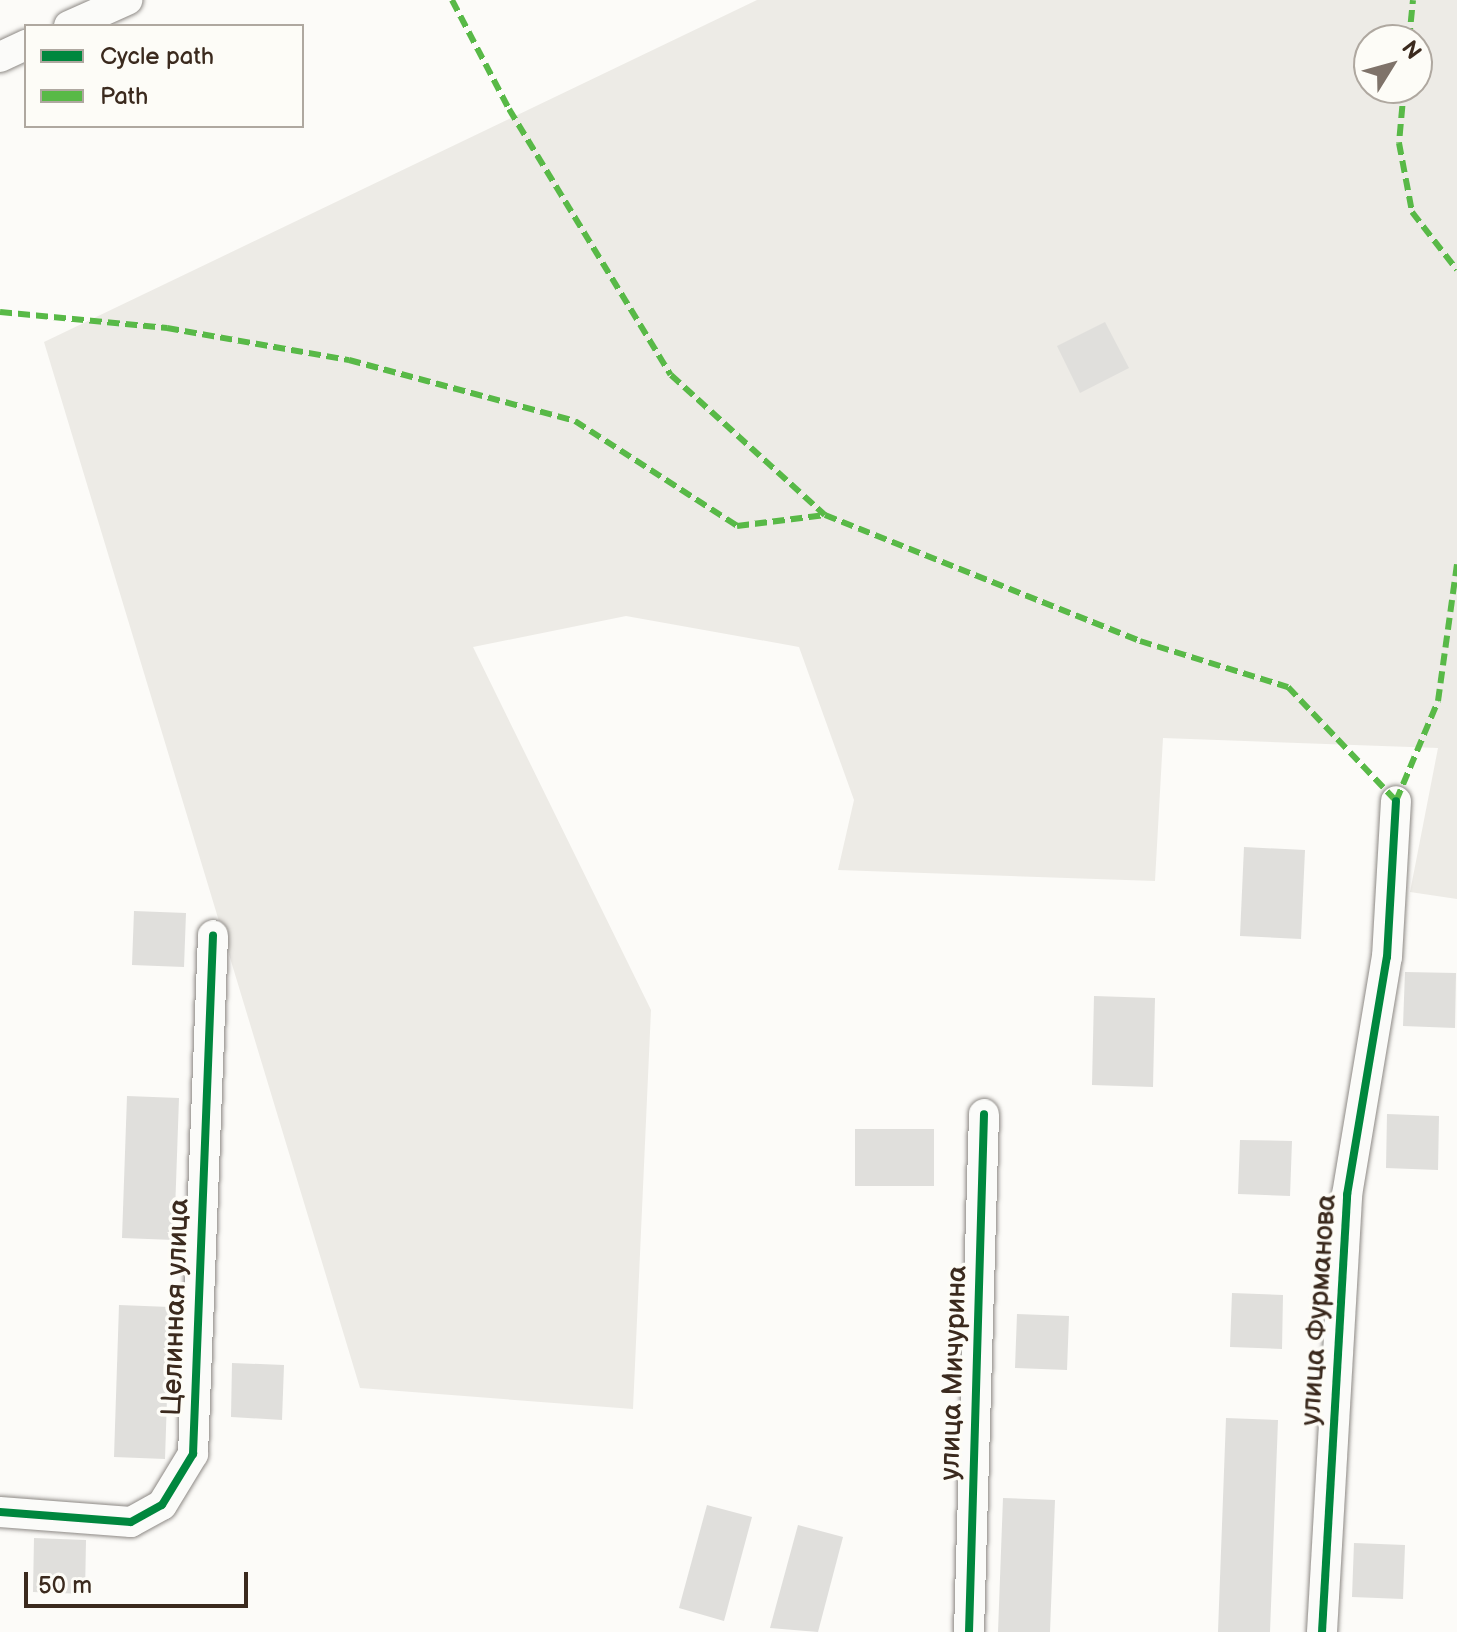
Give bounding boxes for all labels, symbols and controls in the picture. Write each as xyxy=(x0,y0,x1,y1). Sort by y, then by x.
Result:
legend xyxy=(24,24,304,128)
north arrow xyxy=(1353,24,1433,104)
text: N xyxy=(1395,36,1427,65)
text: Cycle path xyxy=(100,42,214,71)
text: Path xyxy=(100,82,148,111)
street label: улица Фурманова xyxy=(1294,1193,1344,1427)
street label: Целинная улица xyxy=(155,1198,197,1416)
street label: улица Мичурина xyxy=(933,1265,975,1481)
scale bar xyxy=(28,1556,252,1606)
text: 50 m xyxy=(38,1571,92,1600)

